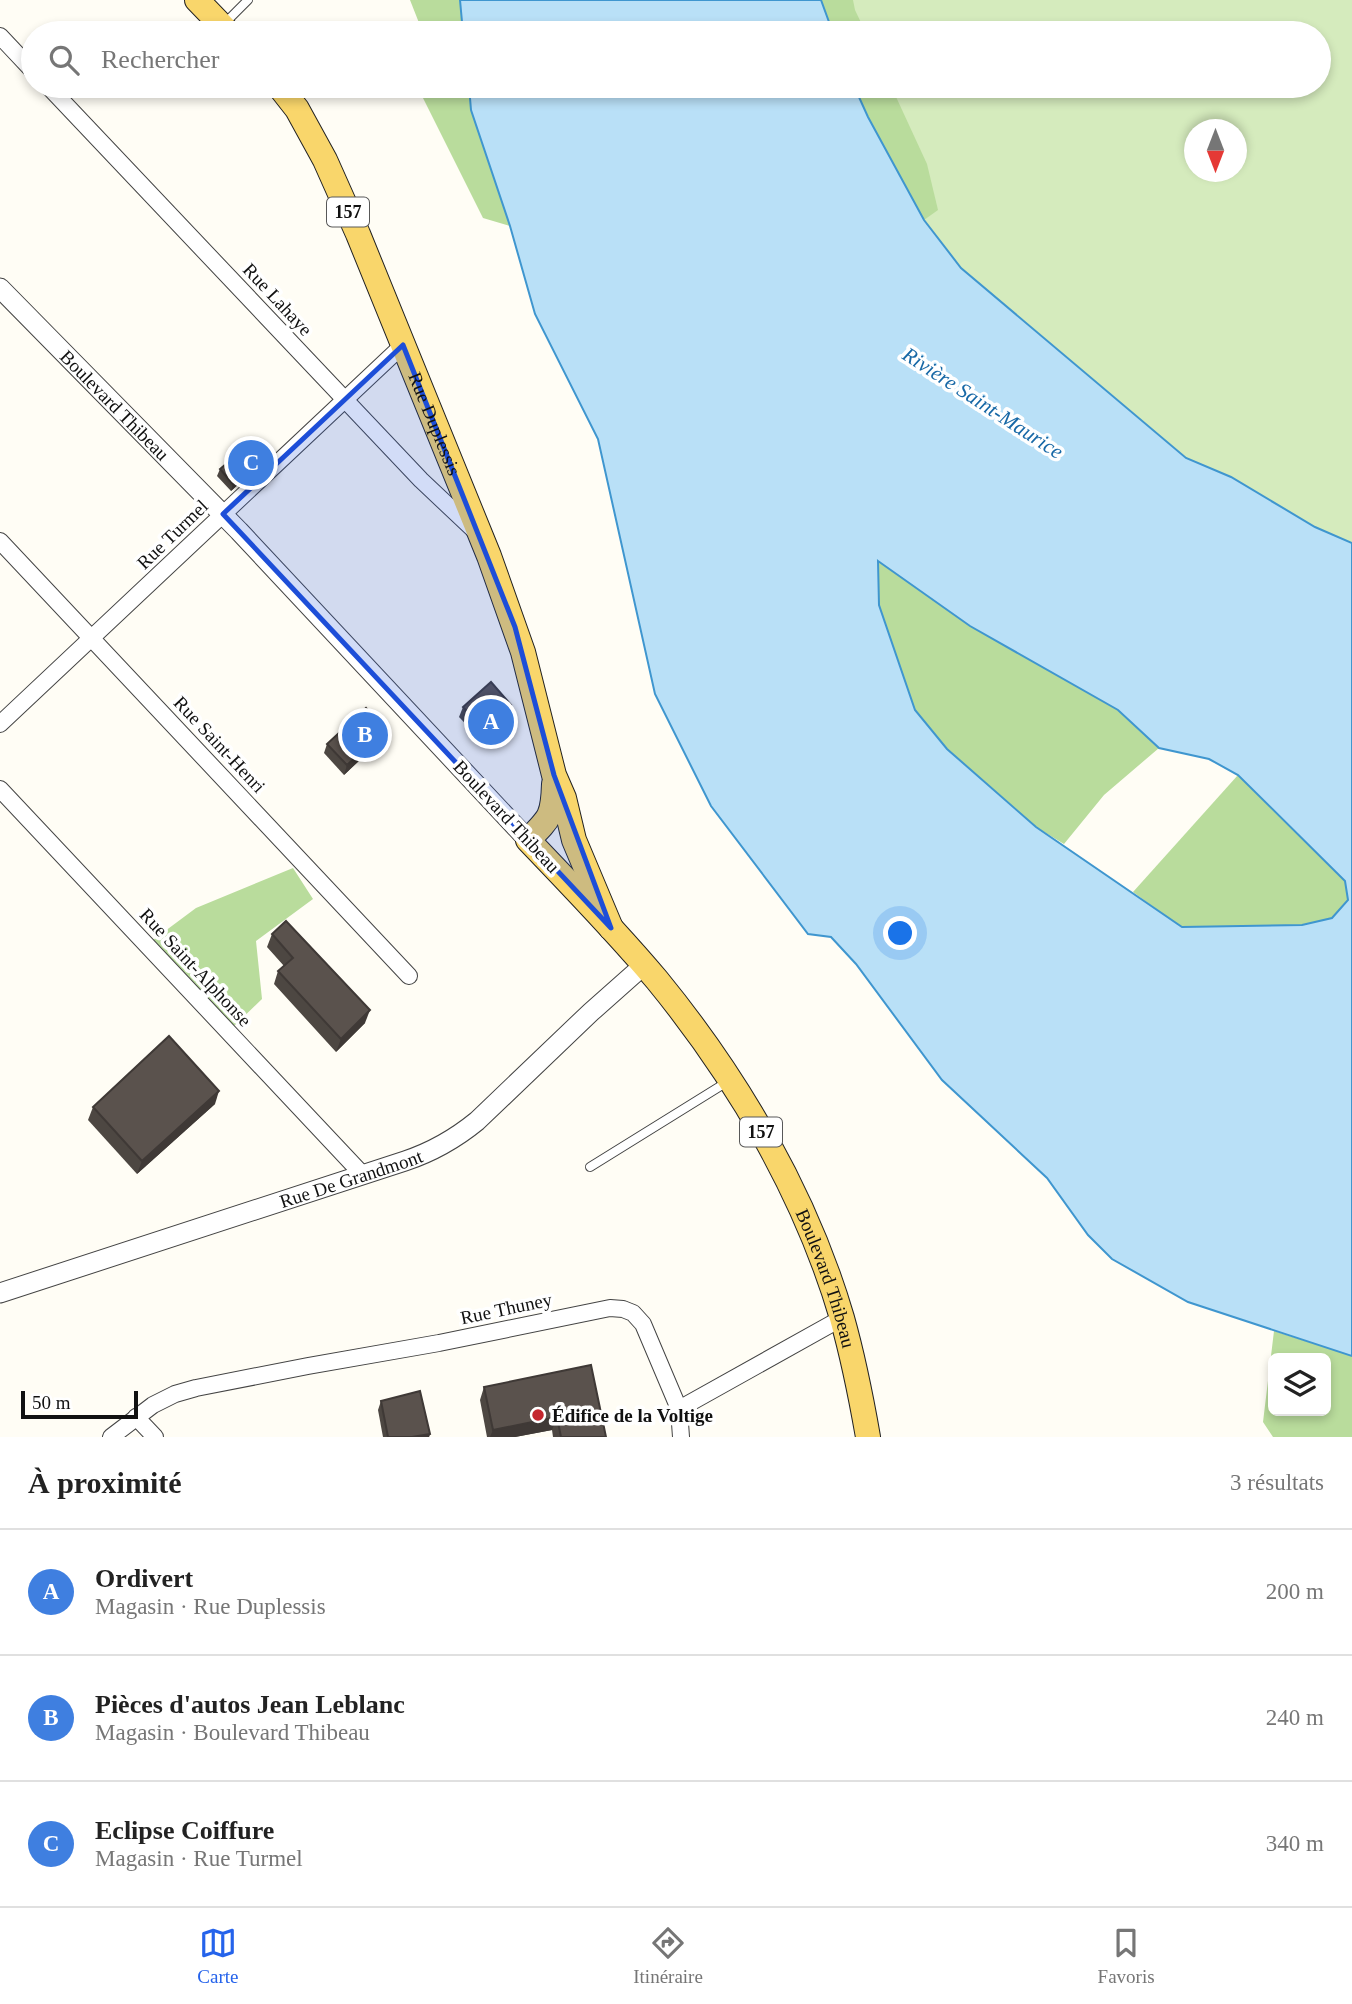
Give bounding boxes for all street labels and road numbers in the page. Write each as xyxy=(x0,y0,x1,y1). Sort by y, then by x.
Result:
road number: 157 xyxy=(327,197,369,226)
street label: Rue Lahaye xyxy=(239,259,316,340)
street label: Boulevard Thibeau xyxy=(56,346,174,465)
street label: Rue Duplessis xyxy=(404,369,465,478)
street label: Rue Turmel xyxy=(133,495,212,573)
street label: Rue Saint-Henri xyxy=(170,692,270,797)
street label: Boulevard Thibeau xyxy=(449,756,564,877)
street label: Rue Saint-Alphonse xyxy=(136,904,256,1031)
road number: 157 xyxy=(740,1118,782,1147)
street label: Rue De Grandmont xyxy=(277,1145,426,1212)
street label: Boulevard Thibeau xyxy=(792,1206,859,1350)
street label: Rue Thuney xyxy=(458,1288,554,1328)

